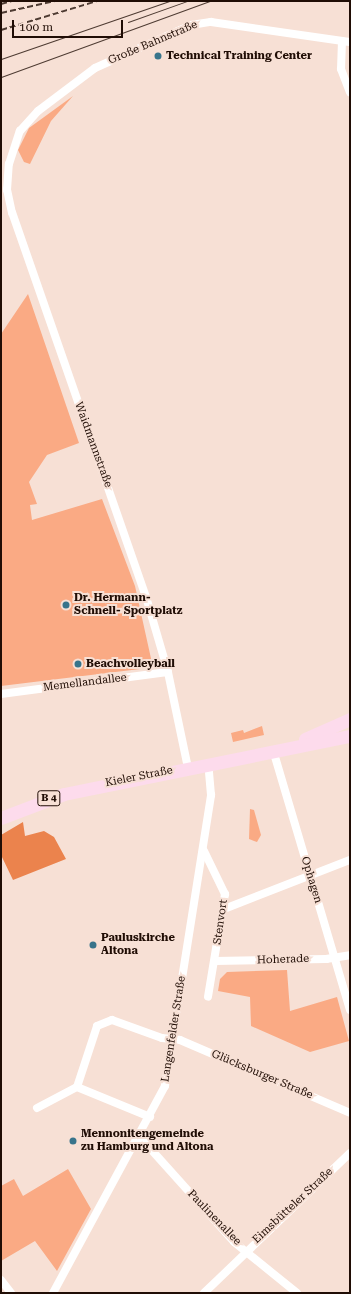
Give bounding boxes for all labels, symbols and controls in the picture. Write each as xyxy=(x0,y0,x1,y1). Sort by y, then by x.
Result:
scale bar xyxy=(14,12,125,38)
street label: Große Bahnstraße xyxy=(106,18,200,68)
text: 100 m xyxy=(19,20,53,34)
place label: Technical Training Center xyxy=(166,49,312,63)
marker: Technical Training Center xyxy=(153,51,163,61)
street label: Waidmannstraße xyxy=(71,400,115,490)
place label: Dr. Hermann- Schnell- Sportplatz xyxy=(74,592,183,618)
marker: Dr. Hermann- Schnell- Sportplatz xyxy=(61,600,71,610)
place label: Beachvolleyball xyxy=(86,657,175,671)
marker: Beachvolleyball xyxy=(73,659,83,669)
street label: Memellandallee xyxy=(42,671,128,695)
street label: Kieler Straße xyxy=(104,764,174,790)
road number: B 4 xyxy=(37,790,61,806)
street label: Ophagen xyxy=(298,855,324,905)
street label: Stenvort xyxy=(211,899,231,945)
place label: Pauluskirche Altona xyxy=(101,932,175,958)
marker: Pauluskirche Altona xyxy=(88,940,98,950)
street label: Hoherade xyxy=(257,952,309,968)
street label: Langenfelder Straße xyxy=(159,975,189,1083)
street label: Glücksburger Straße xyxy=(209,1048,315,1102)
place label: Mennonitengemeinde zu Hamburg und Altona xyxy=(81,1128,214,1154)
marker: Mennonitengemeinde zu Hamburg und Altona xyxy=(68,1136,78,1146)
street label: Eimsbütteler Straße xyxy=(250,1165,336,1247)
street label: Paulinenallee xyxy=(184,1188,244,1248)

